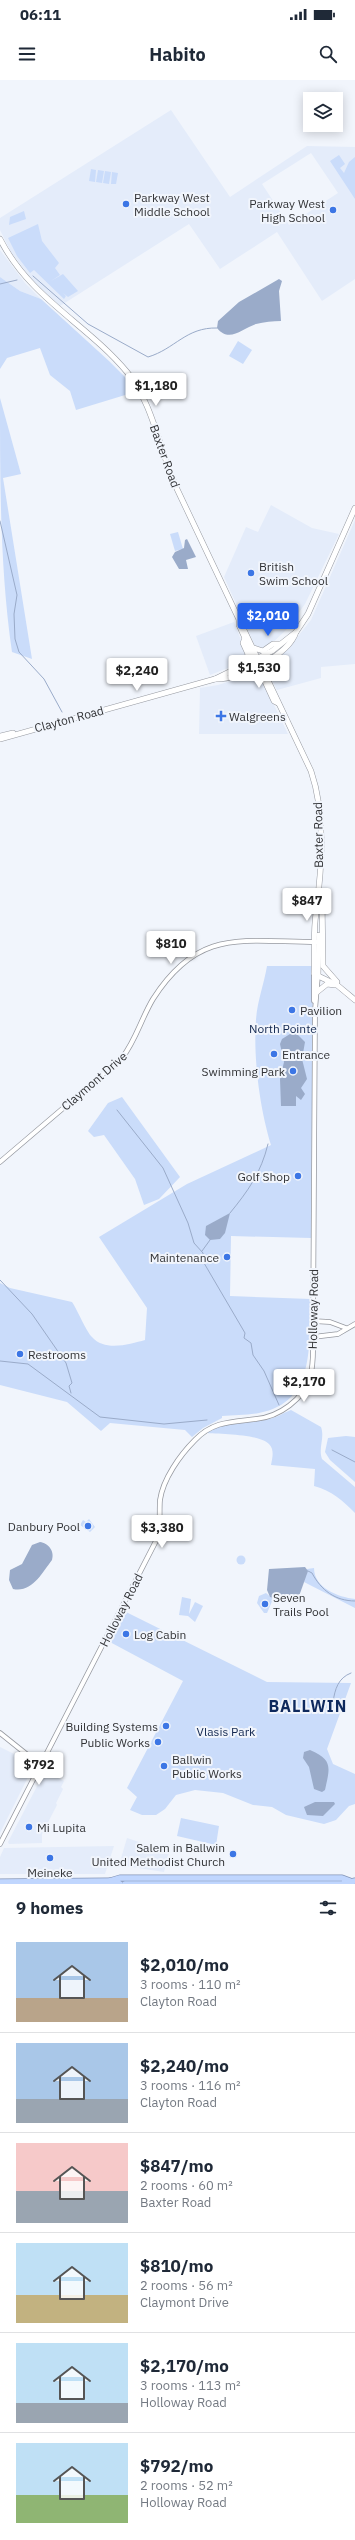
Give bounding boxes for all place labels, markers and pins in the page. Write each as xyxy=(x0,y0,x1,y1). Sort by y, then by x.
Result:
place label: Parkway West Middle School xyxy=(134,190,210,219)
place label: Parkway West High School xyxy=(249,196,325,225)
marker: Parkway West Middle School xyxy=(121,199,131,209)
marker: Parkway West High School xyxy=(328,205,338,215)
pin: $1,180 xyxy=(123,373,189,407)
place label: British Swim School xyxy=(259,559,328,588)
marker: British Swim School xyxy=(246,568,256,578)
pin: $2,010 xyxy=(235,603,301,637)
pin: $1,530 xyxy=(226,655,292,689)
pin: $2,240 xyxy=(104,658,170,692)
place label: Walgreens xyxy=(229,709,286,724)
marker: Walgreens xyxy=(216,711,226,721)
pin: $847 xyxy=(283,888,331,922)
pin: $810 xyxy=(147,931,195,965)
place label: Pavilion xyxy=(300,1003,342,1018)
marker: Pavilion xyxy=(287,1005,297,1015)
place label: Entrance xyxy=(282,1047,331,1062)
marker: Entrance xyxy=(269,1049,279,1059)
place label: Swimming Park xyxy=(202,1064,286,1079)
marker: Swimming Park xyxy=(288,1066,298,1076)
place label: Golf Shop xyxy=(237,1169,290,1184)
marker: Golf Shop xyxy=(293,1171,303,1181)
place label: Maintenance xyxy=(150,1250,219,1265)
marker: Maintenance xyxy=(222,1252,232,1262)
place label: Restrooms xyxy=(28,1347,86,1362)
marker: Restrooms xyxy=(15,1349,25,1359)
pin: $2,170 xyxy=(271,1369,337,1403)
pin: $3,380 xyxy=(129,1515,195,1549)
place label: Danbury Pool xyxy=(8,1519,80,1534)
marker: Danbury Pool xyxy=(83,1521,93,1531)
place label: Seven Trails Pool xyxy=(273,1590,329,1619)
marker: Seven Trails Pool xyxy=(260,1599,270,1609)
place label: Log Cabin xyxy=(134,1627,186,1642)
marker: Log Cabin xyxy=(121,1629,131,1639)
place label: Building Systems xyxy=(65,1719,158,1734)
marker: Building Systems xyxy=(161,1721,171,1731)
place label: Public Works xyxy=(80,1735,150,1750)
marker: Public Works xyxy=(153,1737,163,1747)
pin: $792 xyxy=(15,1752,63,1786)
place label: Ballwin Public Works xyxy=(172,1752,242,1781)
marker: Ballwin Public Works xyxy=(159,1761,169,1771)
place label: Mi Lupita xyxy=(37,1820,86,1835)
marker: Mi Lupita xyxy=(24,1822,34,1832)
place label: Salem in Ballwin United Methodist Church xyxy=(91,1840,225,1869)
marker: Salem in Ballwin United Methodist Church xyxy=(228,1849,238,1859)
marker: Meineke xyxy=(45,1853,55,1863)
place label: Meineke xyxy=(27,1865,73,1880)

